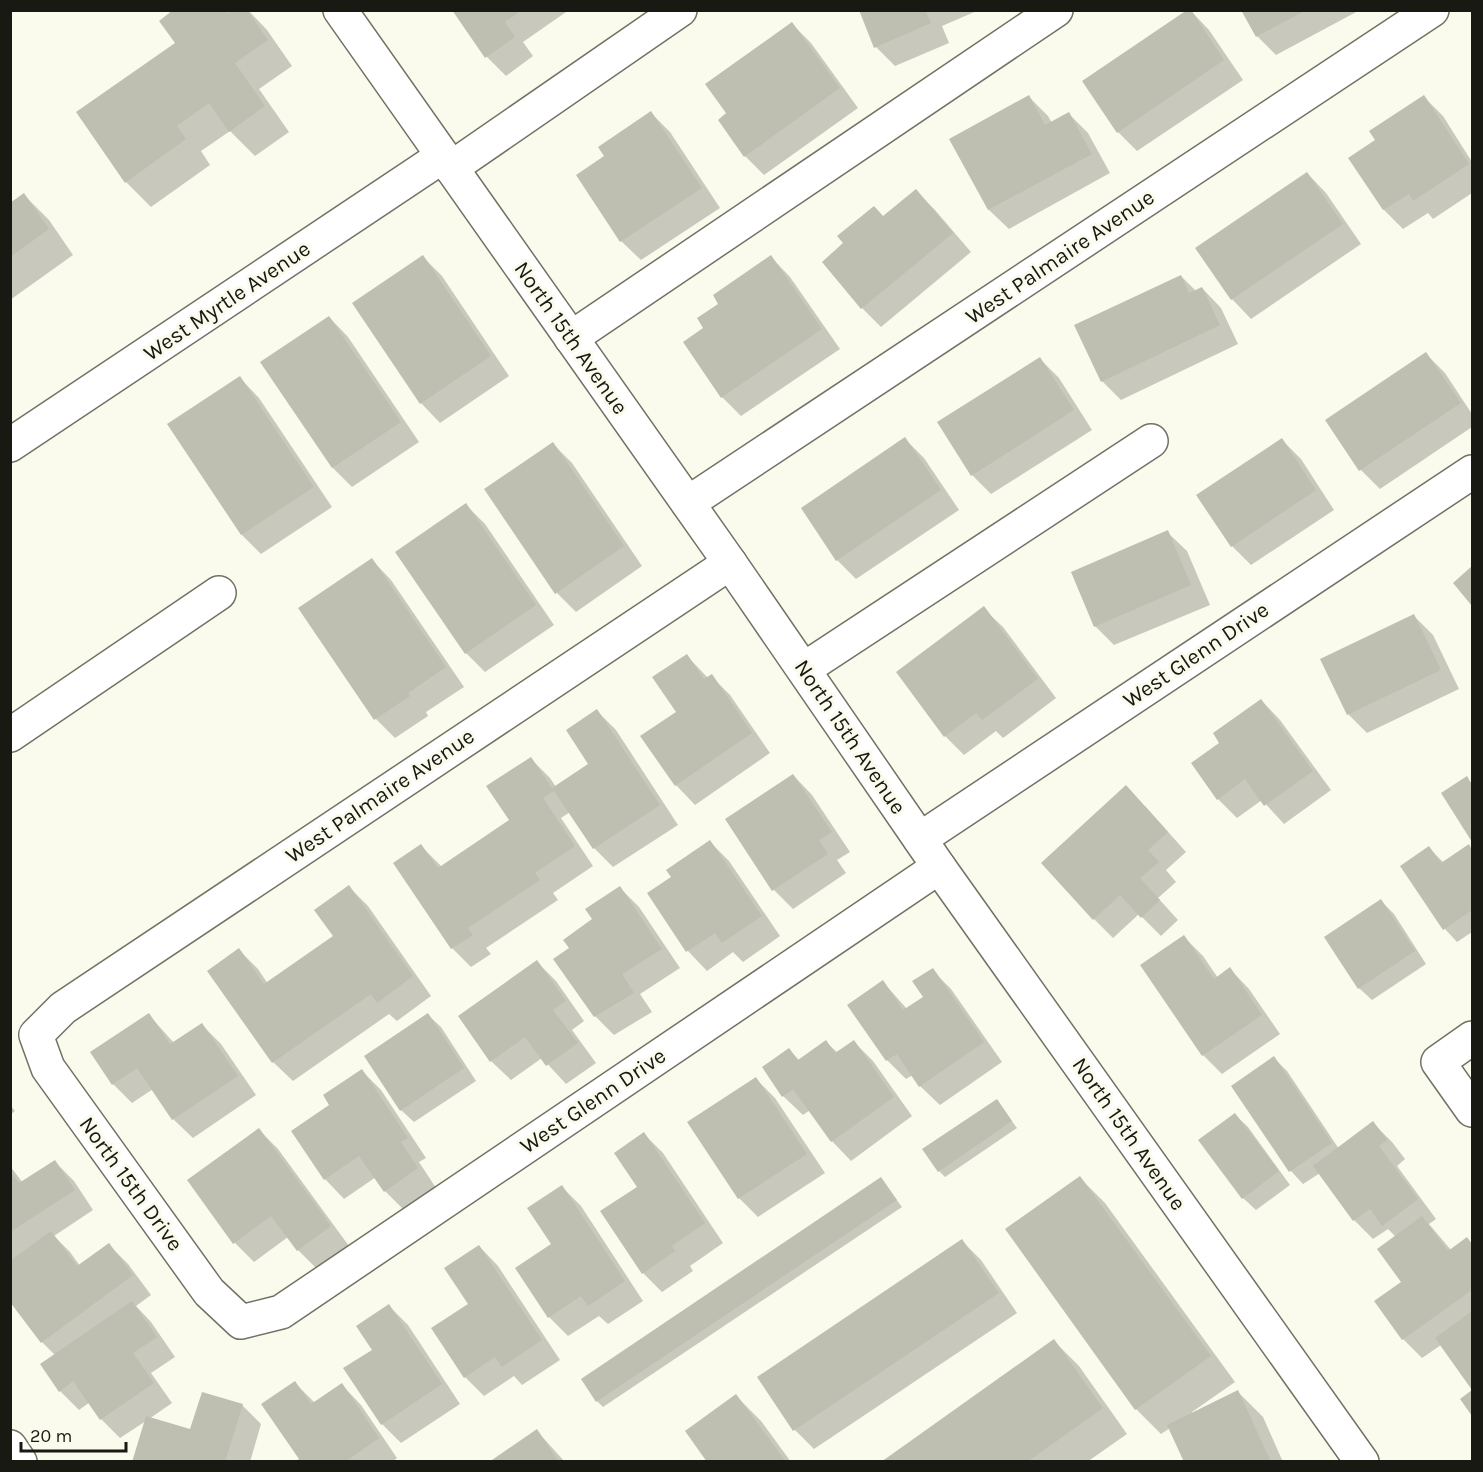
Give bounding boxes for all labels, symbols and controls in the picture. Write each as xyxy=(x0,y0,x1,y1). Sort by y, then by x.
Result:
street label: West Palmaire Avenue xyxy=(961,184,1159,330)
street label: West Myrtle Avenue xyxy=(139,236,315,366)
street label: North 15th Avenue xyxy=(509,257,633,419)
street label: West Glenn Drive xyxy=(1118,597,1274,713)
street label: North 15th Avenue xyxy=(789,655,911,819)
street label: West Palmaire Avenue xyxy=(281,723,479,869)
street label: West Glenn Drive xyxy=(515,1043,671,1159)
street label: North 15th Avenue xyxy=(1067,1053,1191,1215)
street label: North 15th Drive xyxy=(74,1112,188,1256)
scale bar xyxy=(21,1415,126,1453)
text: 20 m xyxy=(30,1425,72,1447)

